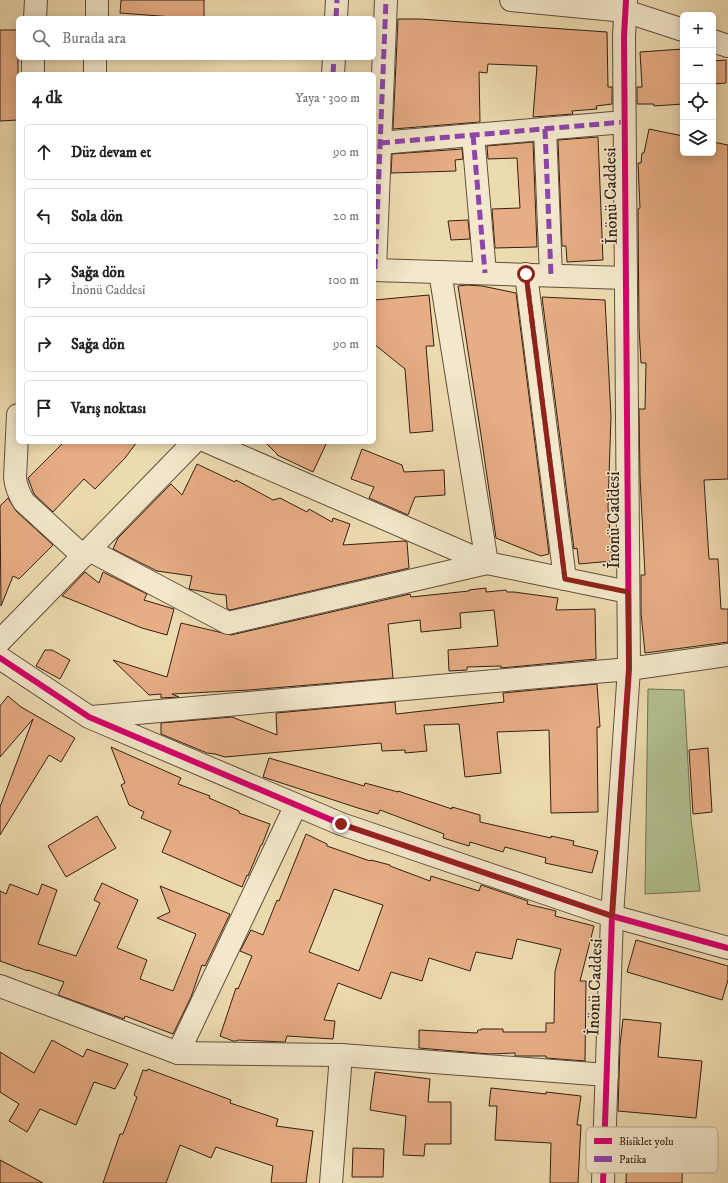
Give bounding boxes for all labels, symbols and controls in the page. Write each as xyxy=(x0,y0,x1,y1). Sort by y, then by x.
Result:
map controls xyxy=(680,12,716,156)
button: + xyxy=(680,12,716,48)
search box xyxy=(16,16,376,60)
icon: search xyxy=(30,27,52,49)
text: Burada ara xyxy=(62,29,126,48)
button: − xyxy=(680,48,716,84)
button: locate xyxy=(680,84,716,120)
text: 4 dk xyxy=(32,87,62,109)
text: Yaya · 300 m xyxy=(295,90,360,106)
button: layers xyxy=(680,120,716,156)
icon: ahead xyxy=(33,141,55,163)
text: Düz devam et xyxy=(71,143,151,162)
text: 90 m xyxy=(333,144,359,160)
street label: İnönü Caddesi xyxy=(598,147,623,245)
icon: left xyxy=(33,205,55,227)
text: Sola dön xyxy=(71,207,123,226)
text: 20 m xyxy=(333,208,359,224)
text: Sağa dön xyxy=(71,263,125,282)
route start xyxy=(517,265,535,283)
icon: right xyxy=(33,269,55,291)
text: 100 m xyxy=(328,272,359,288)
text: İnönü Caddesi xyxy=(71,282,145,298)
icon: right xyxy=(33,333,55,355)
text: Sağa dön xyxy=(71,335,125,354)
text: 90 m xyxy=(333,336,359,352)
icon: arrive xyxy=(33,397,55,419)
text: Varış noktası xyxy=(71,399,146,418)
street label: İnönü Caddesi xyxy=(602,471,625,569)
route end xyxy=(332,815,350,833)
street label: İnönü Caddesi xyxy=(581,938,608,1036)
legend xyxy=(586,1127,718,1173)
text: Bisiklet yolu xyxy=(619,1135,674,1149)
text: Patika xyxy=(619,1153,647,1167)

